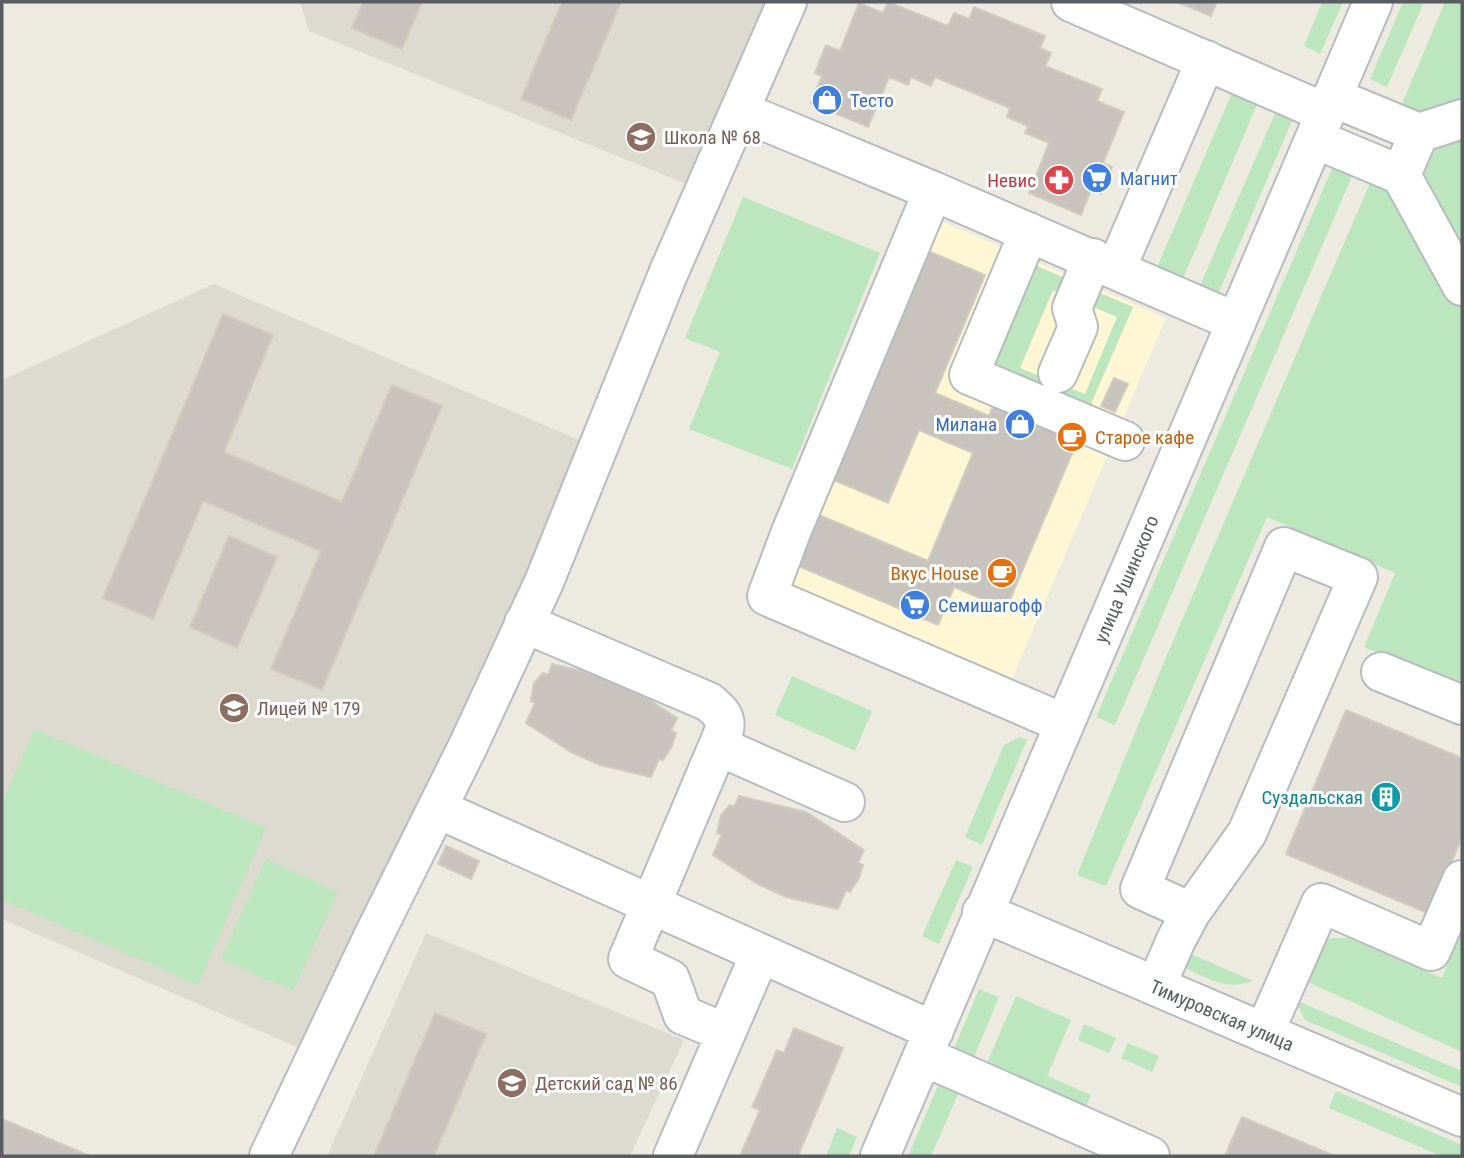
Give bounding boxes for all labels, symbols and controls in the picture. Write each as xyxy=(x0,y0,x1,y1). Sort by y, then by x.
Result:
shop icon: Тесто xyxy=(810,83,844,117)
place label: Тесто xyxy=(850,89,894,112)
school or university icon: Школа № 68 xyxy=(624,120,658,154)
place label: Школа № 68 xyxy=(664,126,761,149)
supermarket icon: Магнит xyxy=(1080,161,1114,195)
pharmacy icon: Невис xyxy=(1042,163,1076,197)
place label: Магнит xyxy=(1120,167,1178,190)
place label: Невис xyxy=(987,169,1036,192)
shop icon: Милана xyxy=(1003,407,1037,441)
place label: Милана xyxy=(935,413,997,436)
cafe icon: Старое кафе xyxy=(1055,420,1089,454)
place label: Старое кафе xyxy=(1095,426,1194,449)
street label: улица Ушинского xyxy=(1089,512,1164,646)
cafe icon: Вкус House xyxy=(985,556,1019,590)
place label: Вкус House xyxy=(890,562,979,585)
supermarket icon: Семишагофф xyxy=(898,588,932,622)
place label: Семишагофф xyxy=(938,594,1042,617)
school or university icon: Лицей № 179 xyxy=(217,691,251,725)
place label: Лицей № 179 xyxy=(257,697,361,720)
building icon: Суздальская xyxy=(1369,780,1403,814)
place label: Суздальская xyxy=(1262,786,1363,809)
street label: Тимуровская улица xyxy=(1147,975,1297,1056)
school or university icon: Детский сад № 86 xyxy=(495,1066,529,1100)
place label: Детский сад № 86 xyxy=(535,1072,678,1095)

